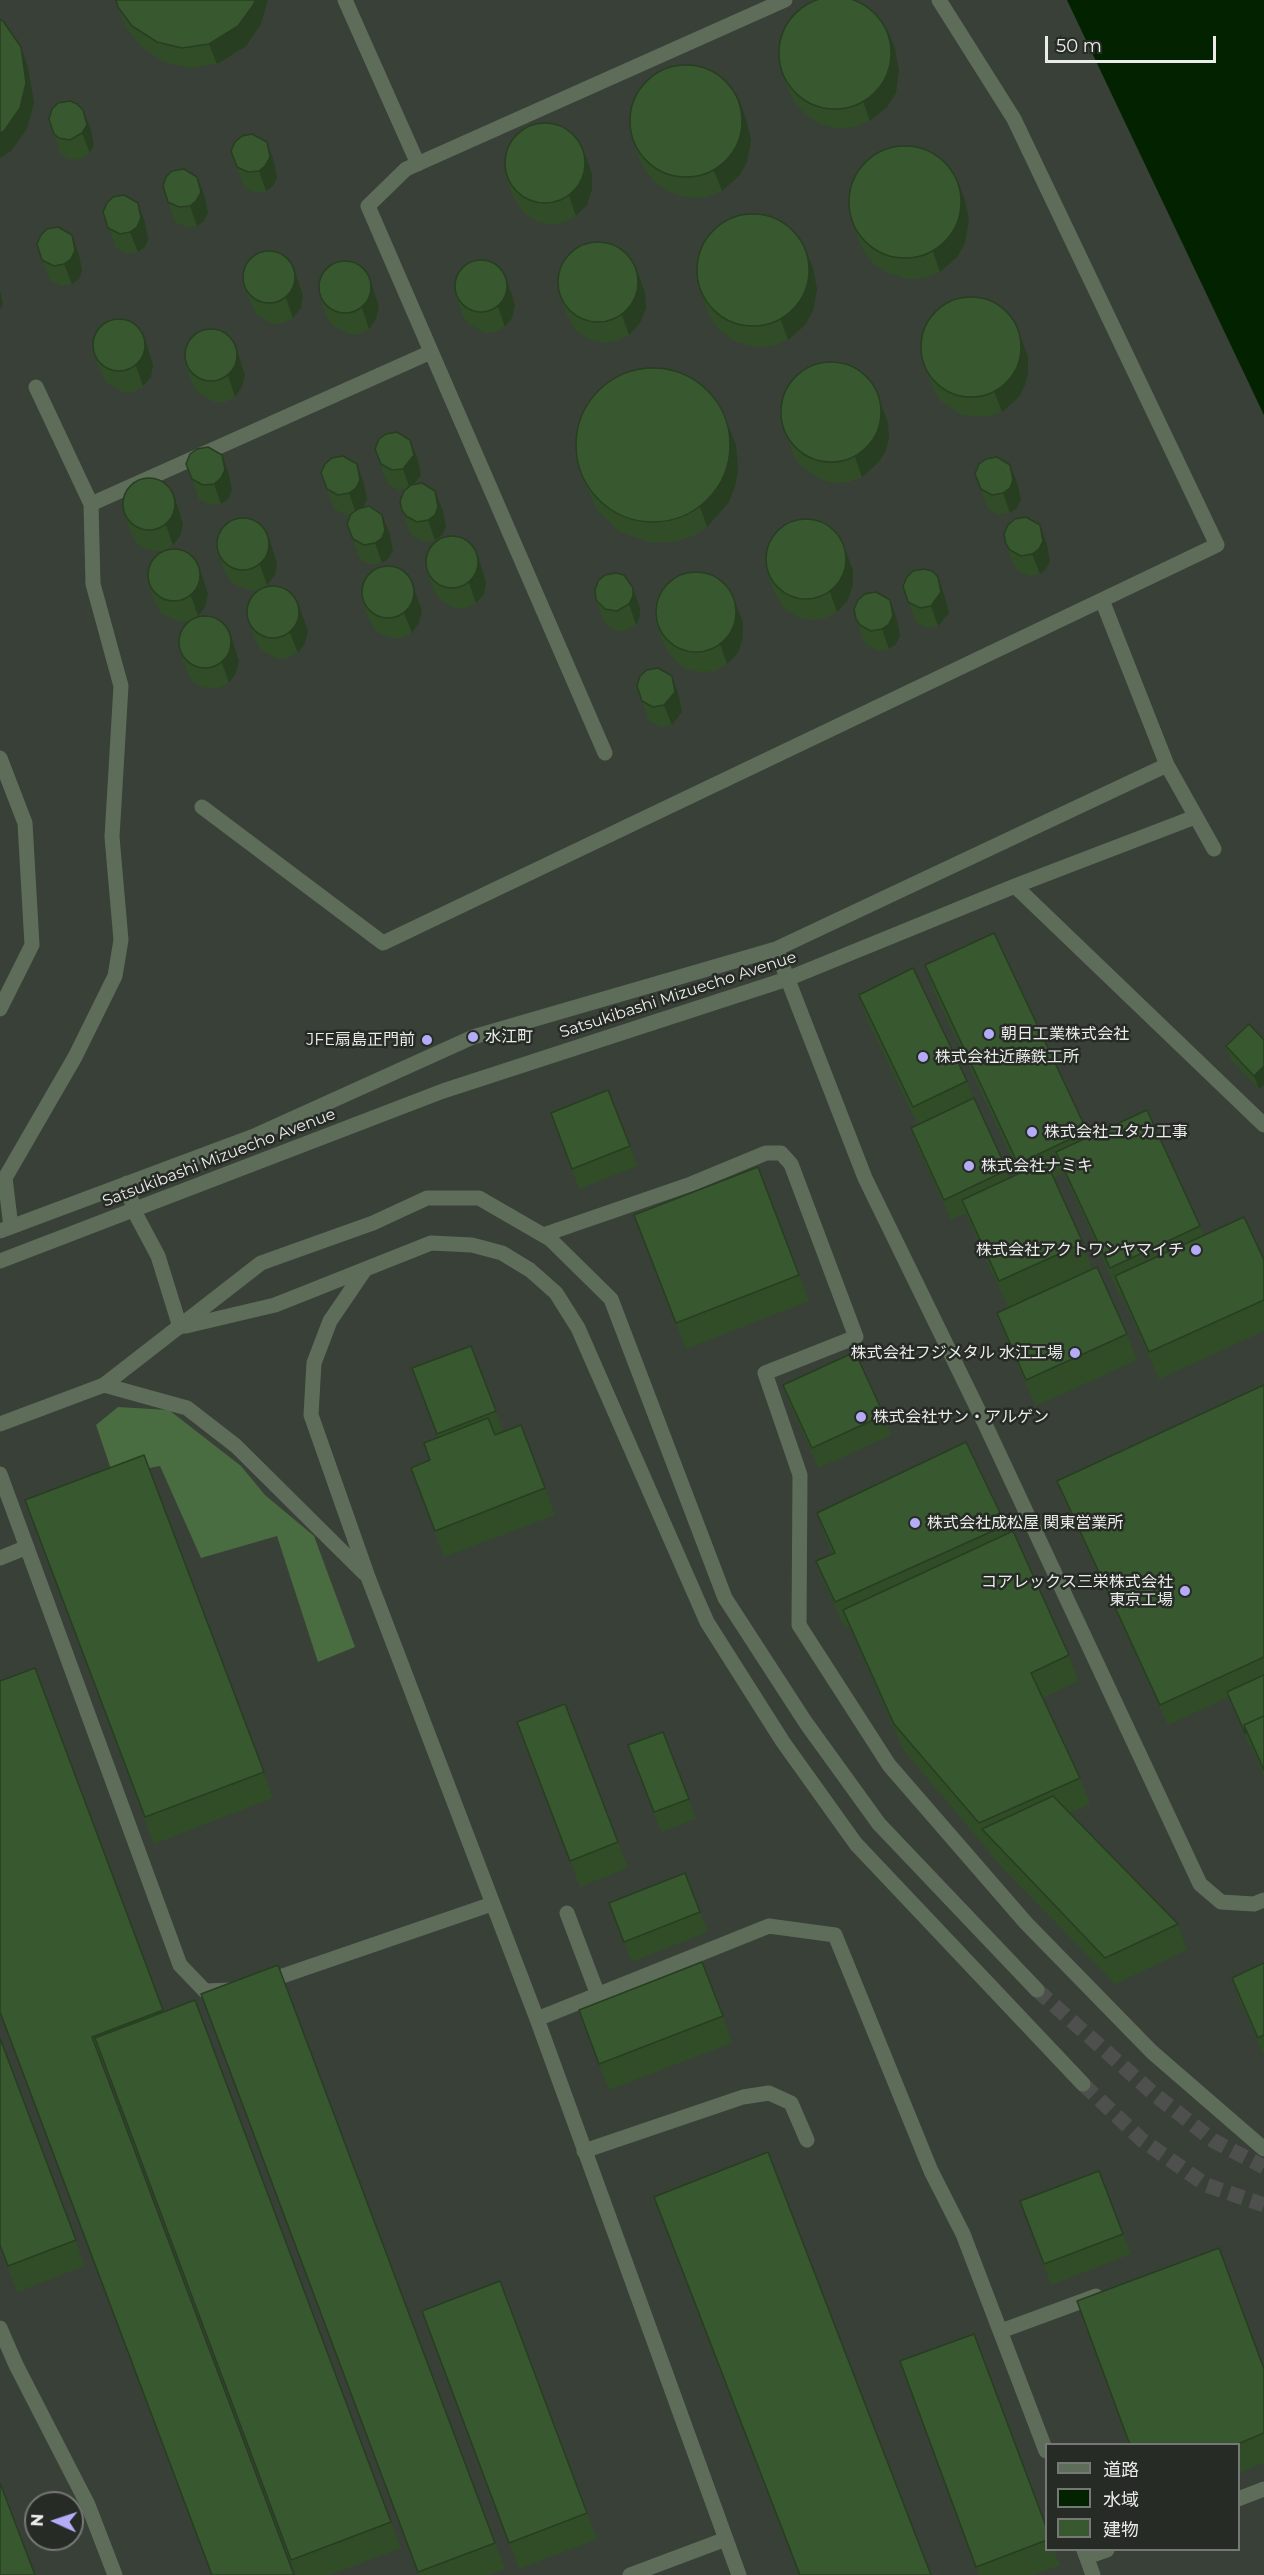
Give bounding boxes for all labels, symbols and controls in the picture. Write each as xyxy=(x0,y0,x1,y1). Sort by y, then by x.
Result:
scale bar xyxy=(1048,24,1219,62)
text: 50 m xyxy=(1056,35,1102,57)
street label: Satsukibashi Mizuecho Avenue xyxy=(557,948,799,1042)
place label: 朝日工業株式会社 xyxy=(1001,1024,1129,1044)
place label: 水江町 xyxy=(485,1027,533,1047)
marker: 朝日工業株式会社 xyxy=(982,1027,996,1041)
place label: JFE扇島正門前 xyxy=(306,1030,415,1050)
marker: 水江町 xyxy=(466,1030,480,1044)
marker: JFE扇島正門前 xyxy=(420,1033,434,1047)
place label: 株式会社近藤鉄工所 xyxy=(935,1047,1079,1067)
marker: 株式会社近藤鉄工所 xyxy=(916,1050,930,1064)
street label: Satsukibashi Mizuecho Avenue xyxy=(100,1105,338,1211)
place label: 株式会社ユタカ工事 xyxy=(1044,1122,1188,1142)
marker: 株式会社ユタカ工事 xyxy=(1025,1125,1039,1139)
place label: 株式会社ナミキ xyxy=(981,1156,1093,1176)
marker: 株式会社ナミキ xyxy=(962,1159,976,1173)
place label: 株式会社アクトワンヤマイチ xyxy=(976,1240,1184,1260)
marker: 株式会社アクトワンヤマイチ xyxy=(1189,1243,1203,1257)
place label: 株式会社フジメタル 水江工場 xyxy=(851,1343,1063,1363)
marker: 株式会社フジメタル 水江工場 xyxy=(1068,1346,1082,1360)
place label: 株式会社サン・アルゲン xyxy=(873,1407,1049,1427)
marker: 株式会社サン・アルゲン xyxy=(854,1410,868,1424)
place label: 株式会社成松屋 関東営業所 xyxy=(927,1513,1123,1533)
marker: 株式会社成松屋 関東営業所 xyxy=(908,1516,922,1530)
place label: コアレックス三栄株式会社 東京工場 xyxy=(981,1572,1173,1610)
marker: コアレックス三栄株式会社 東京工場 xyxy=(1178,1584,1192,1598)
legend xyxy=(1045,2443,1240,2551)
text: 道路 xyxy=(1103,2459,1139,2481)
text: 水域 xyxy=(1103,2489,1139,2511)
north arrow xyxy=(24,2491,84,2551)
text: N xyxy=(28,2513,47,2527)
text: 建物 xyxy=(1103,2519,1139,2541)

